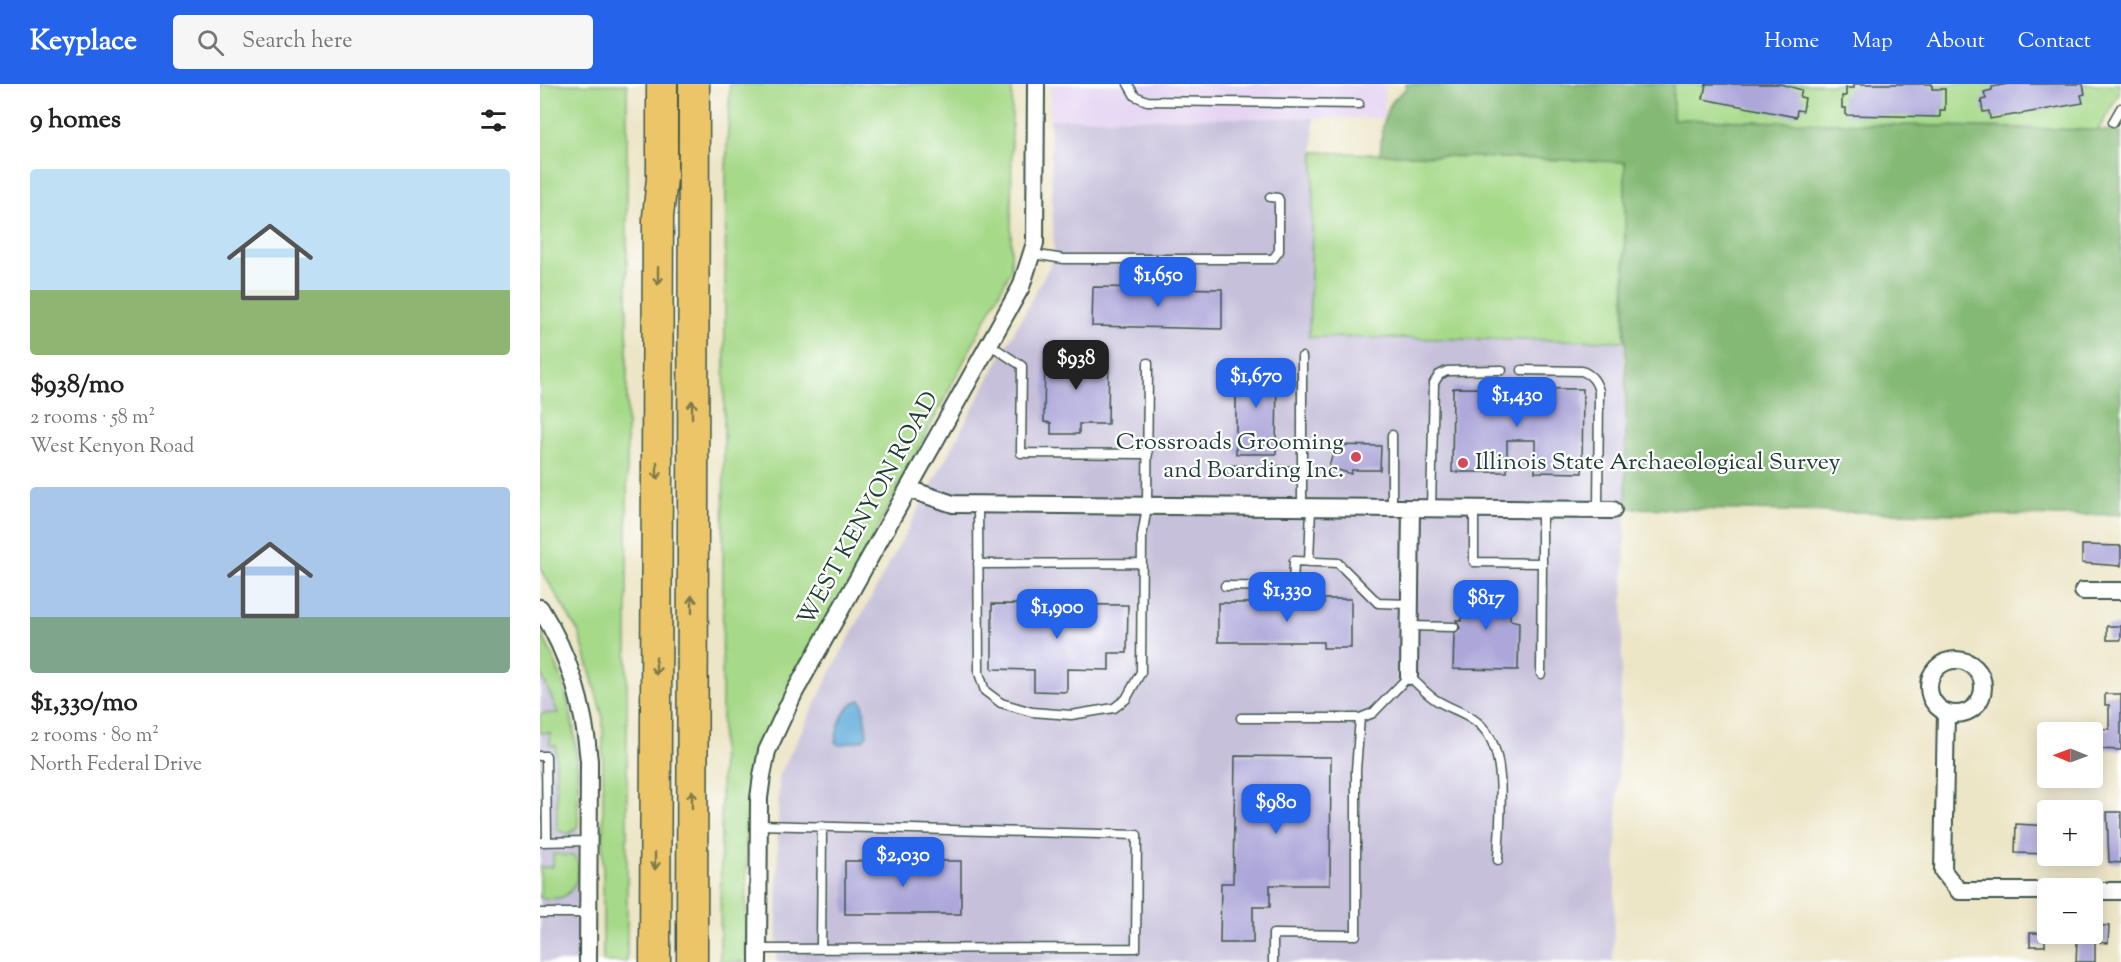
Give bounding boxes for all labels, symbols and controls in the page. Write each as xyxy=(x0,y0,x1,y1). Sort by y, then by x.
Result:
search box xyxy=(173,15,593,69)
text: Keyplace xyxy=(30,22,137,62)
icon: search xyxy=(194,26,227,59)
text: Search here xyxy=(242,26,352,58)
text: Home xyxy=(1764,27,1819,57)
text: Map xyxy=(1852,27,1893,57)
text: About xyxy=(1926,27,1985,57)
text: Contact xyxy=(2018,27,2091,57)
text: 9 homes xyxy=(30,102,121,139)
icon: filters xyxy=(477,104,510,137)
icon: home xyxy=(216,208,324,316)
pin: $1,650 xyxy=(1109,257,1207,308)
text: $1,650 xyxy=(1133,262,1183,291)
one-way arrow xyxy=(652,265,664,285)
pin: $938 xyxy=(1040,340,1112,391)
text: $938 xyxy=(1057,345,1095,374)
pin: $1,670 xyxy=(1207,358,1305,409)
text: $1,670 xyxy=(1230,363,1282,392)
text: $938/mo xyxy=(30,367,124,404)
pin: $1,430 xyxy=(1468,377,1566,428)
text: $1,430 xyxy=(1491,382,1543,411)
street label: WEST KENYON ROAD xyxy=(790,386,948,632)
one-way arrow xyxy=(686,399,698,419)
text: 2 rooms · 58 m² xyxy=(30,404,155,433)
place label: Crossroads Grooming and Boarding Inc. xyxy=(1116,426,1344,488)
text: West Kenyon Road xyxy=(30,433,194,462)
place label: Illinois State Archaeological Survey xyxy=(1475,446,1841,480)
marker: Crossroads Grooming and Boarding Inc. xyxy=(1349,450,1363,464)
marker: Illinois State Archaeological Survey xyxy=(1456,456,1470,470)
one-way arrow xyxy=(651,460,663,480)
icon: home xyxy=(216,526,324,634)
pin: $1,330 xyxy=(1238,572,1336,623)
text: $1,330 xyxy=(1262,577,1312,606)
pin: $817 xyxy=(1450,580,1522,631)
text: $817 xyxy=(1467,585,1505,614)
pin: $1,900 xyxy=(1008,589,1106,640)
one-way arrow xyxy=(686,594,698,614)
text: $1,900 xyxy=(1031,594,1083,623)
one-way arrow xyxy=(650,655,662,675)
text: $1,330/mo xyxy=(30,685,138,722)
text: 2 rooms · 80 m² xyxy=(30,722,159,751)
north arrow xyxy=(2037,722,2103,788)
map controls xyxy=(2037,722,2103,944)
text: North Federal Drive xyxy=(30,751,202,780)
pin: $980 xyxy=(1240,784,1312,835)
one-way arrow xyxy=(686,789,698,809)
text: $980 xyxy=(1256,789,1296,818)
button: + xyxy=(2037,800,2103,866)
pin: $2,030 xyxy=(854,837,952,888)
text: $2,030 xyxy=(876,842,930,871)
one-way arrow xyxy=(650,850,661,870)
button: − xyxy=(2037,878,2103,944)

